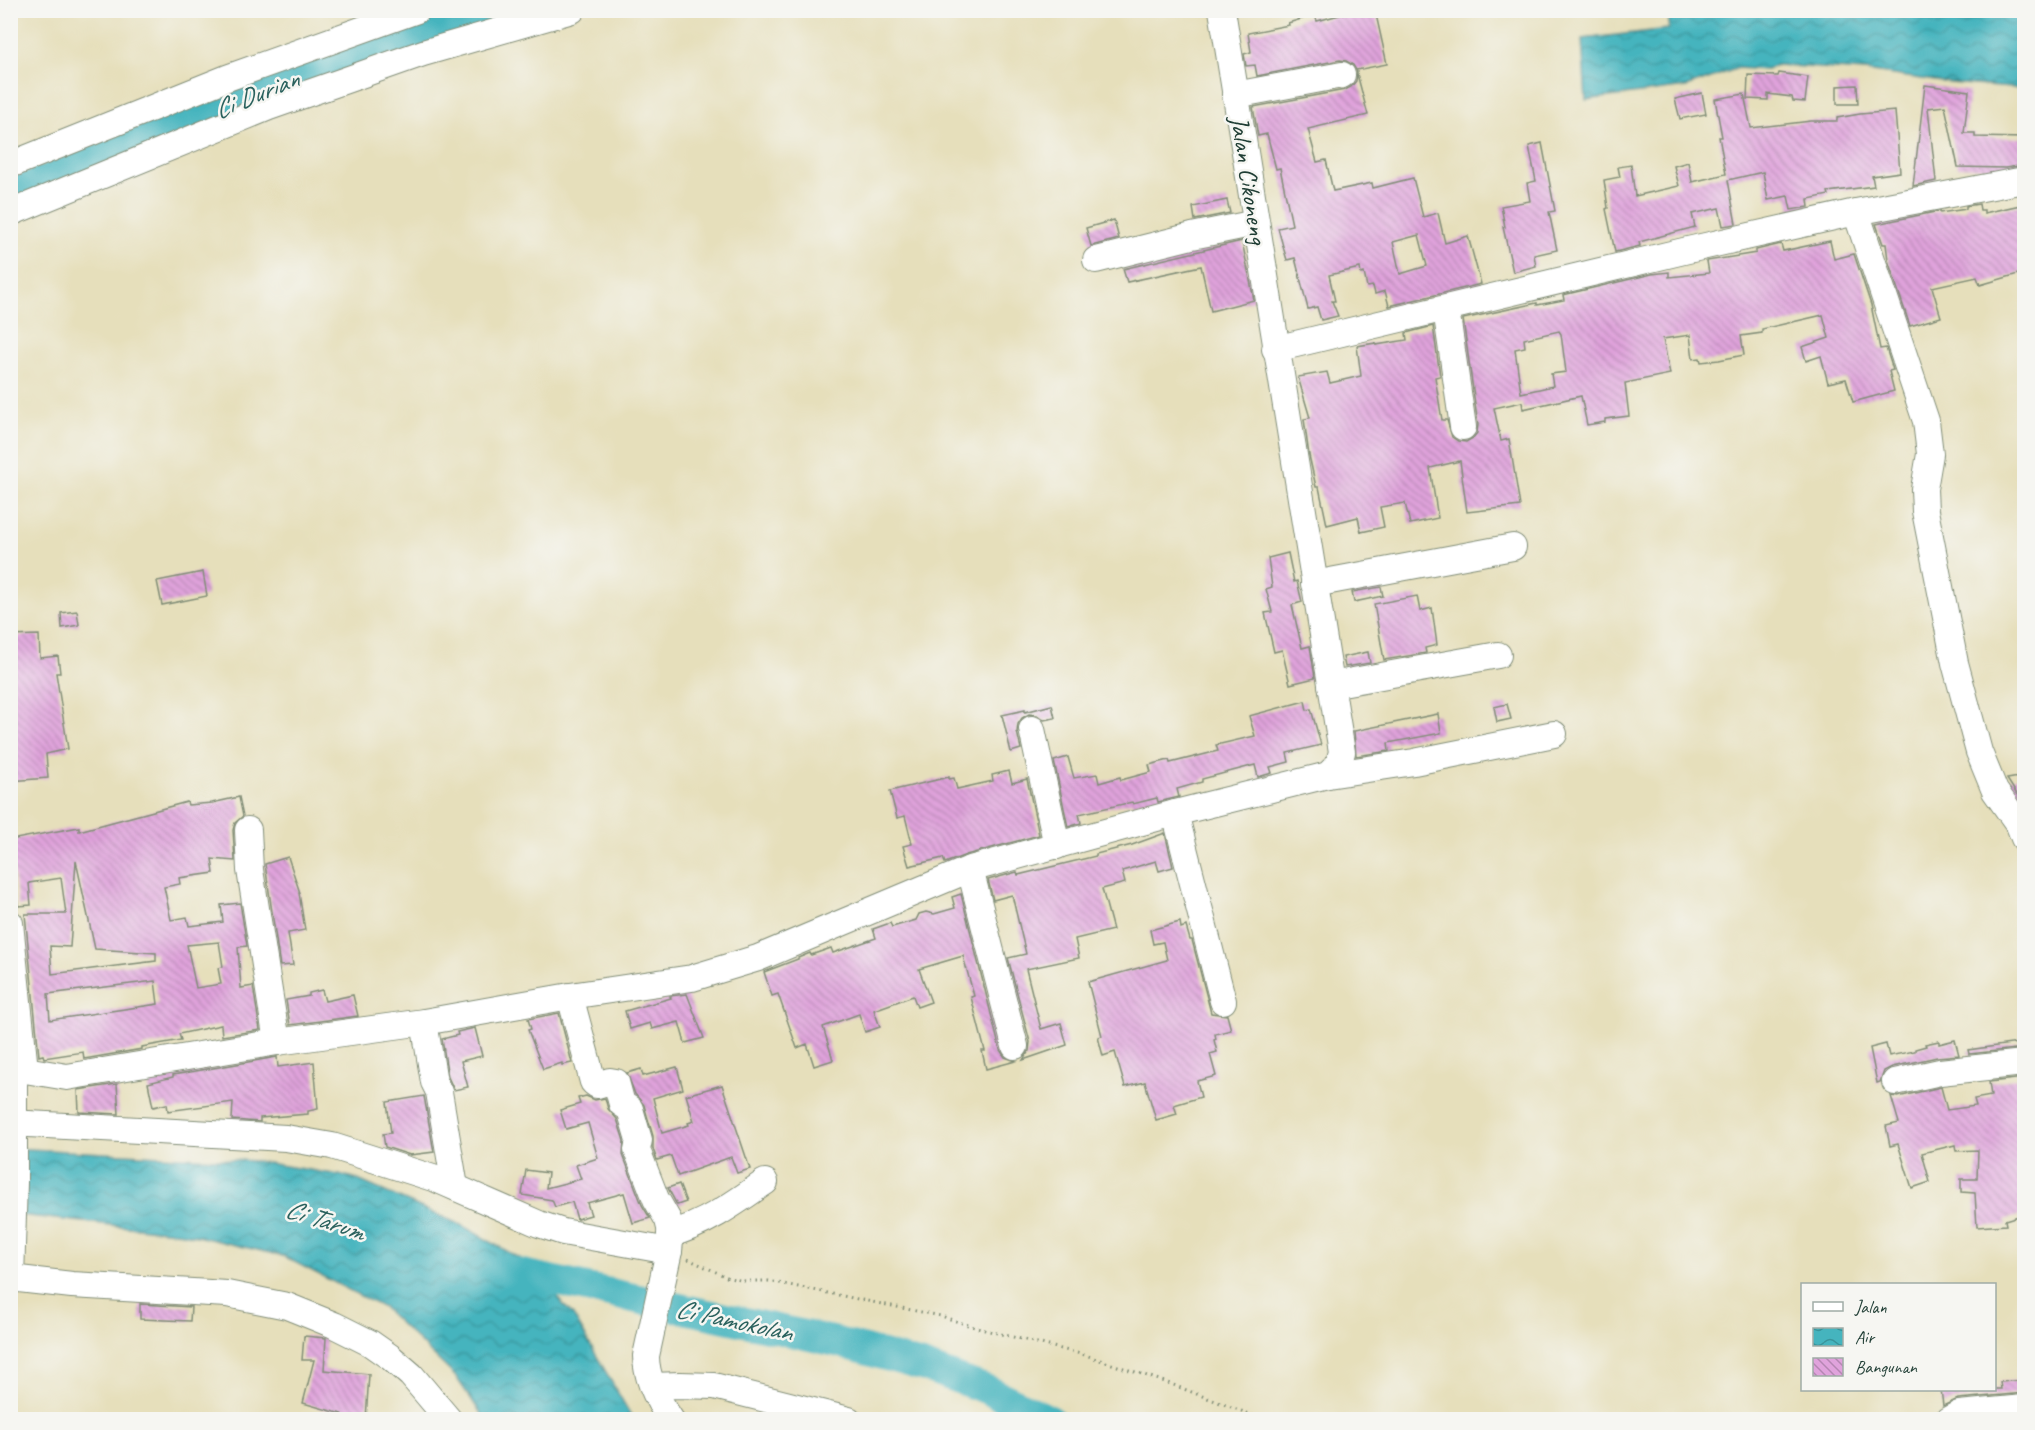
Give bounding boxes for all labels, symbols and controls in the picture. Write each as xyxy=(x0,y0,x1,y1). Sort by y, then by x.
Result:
water label: Ci Durian xyxy=(209,61,306,126)
street label: Jalan Cikoneng xyxy=(1222,112,1276,248)
water label: Ci Tarum xyxy=(281,1191,371,1249)
legend xyxy=(1801,1283,1996,1391)
water label: Ci Pamokolan xyxy=(673,1291,797,1349)
text: Jalan xyxy=(1854,1296,1887,1318)
text: Air xyxy=(1855,1326,1876,1348)
text: Bangunan xyxy=(1855,1356,1918,1378)

